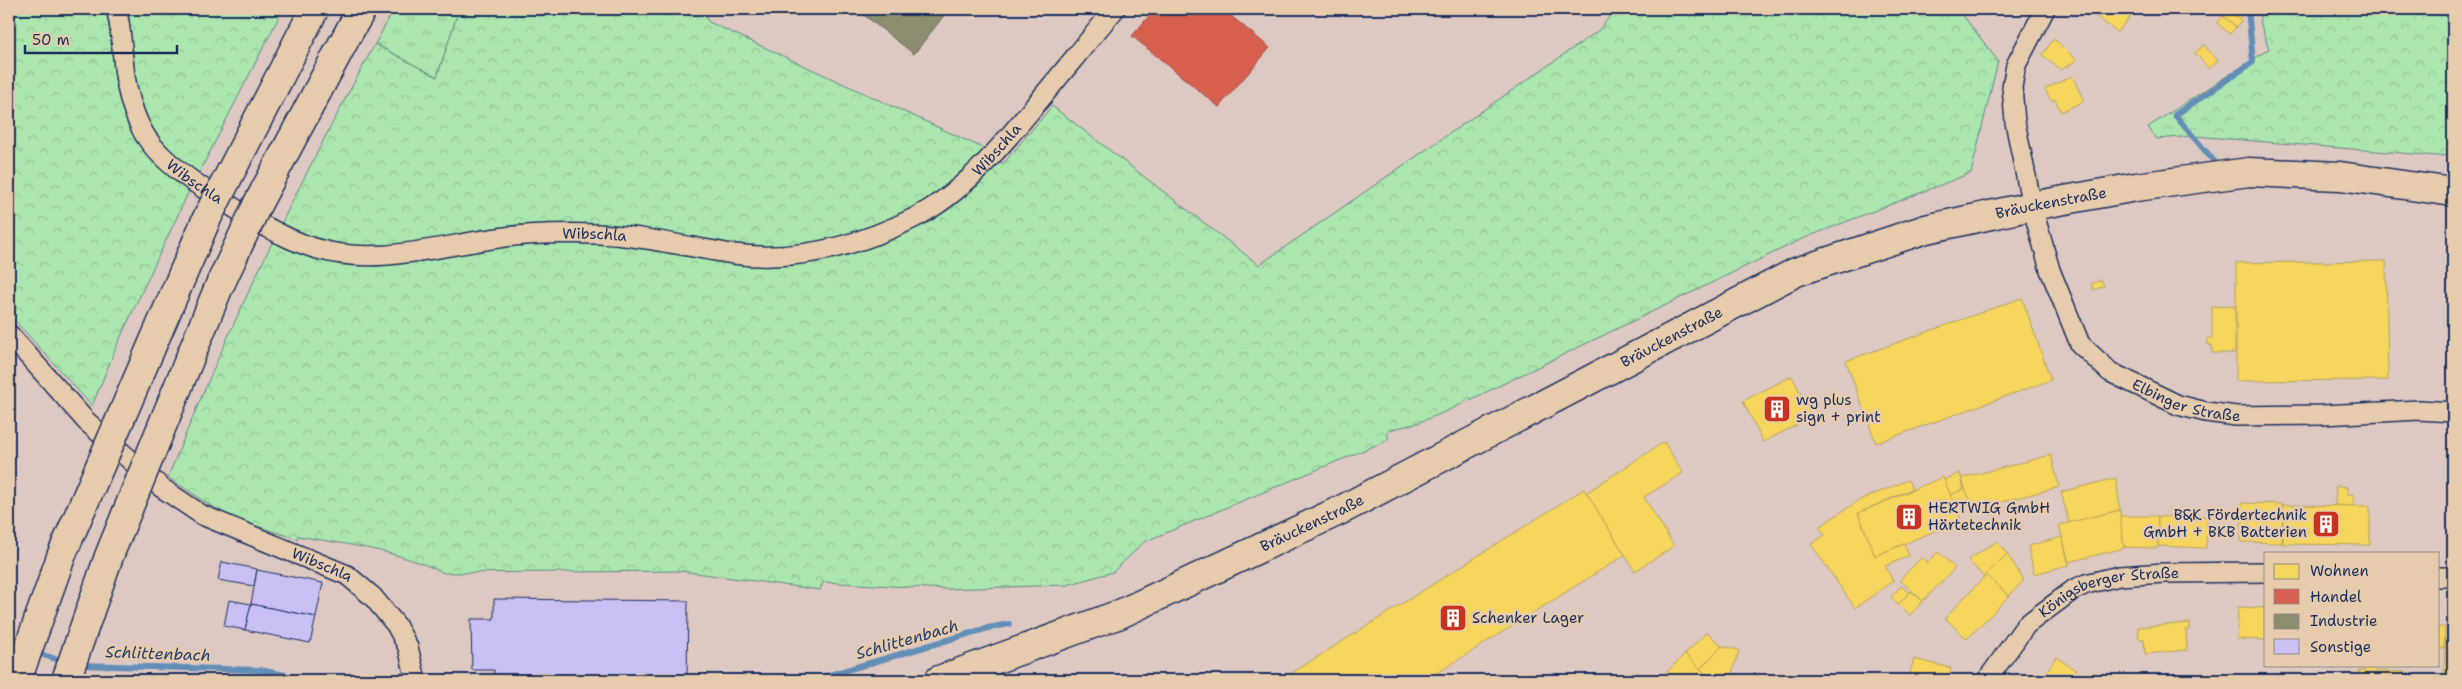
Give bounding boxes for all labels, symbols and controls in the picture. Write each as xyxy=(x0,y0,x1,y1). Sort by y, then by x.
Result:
scale bar xyxy=(25,22,178,54)
text: 50 m xyxy=(32,30,70,50)
street label: Wibschla xyxy=(968,119,1026,181)
street label: Wibschla xyxy=(162,155,227,209)
street label: Bräuckenstraße xyxy=(1994,183,2108,224)
street label: Wibschla xyxy=(562,223,629,246)
street label: Bräuckenstraße xyxy=(1617,302,1726,372)
street label: Elbinger Straße xyxy=(2129,374,2241,426)
place label: wg plus sign + print xyxy=(1796,390,1881,427)
building icon: wg plus sign + print xyxy=(1762,394,1792,424)
street label: Bräuckenstraße xyxy=(1257,490,1367,557)
place label: HERTWIG GmbH Härtetechnik xyxy=(1928,498,2050,535)
building icon: HERTWIG GmbH Härtetechnik xyxy=(1894,502,1924,532)
place label: B&K Fördertechnik GmbH + BKB Batterien xyxy=(2143,505,2307,542)
building icon: B&K Fördertechnik GmbH + BKB Batterien xyxy=(2311,509,2341,539)
street label: Wibschla xyxy=(289,543,358,587)
legend xyxy=(2264,552,2440,666)
text: Wohnen xyxy=(2310,561,2369,581)
street label: Königsberger Straße xyxy=(2035,563,2179,622)
text: Handel xyxy=(2310,587,2362,607)
building icon: Schenker Lager xyxy=(1438,603,1468,633)
place label: Schenker Lager xyxy=(1472,608,1584,628)
text: Industrie xyxy=(2310,611,2377,631)
water label: Schlittenbach xyxy=(853,615,961,664)
text: Sonstige xyxy=(2310,637,2371,657)
water label: Schlittenbach xyxy=(105,641,211,666)

